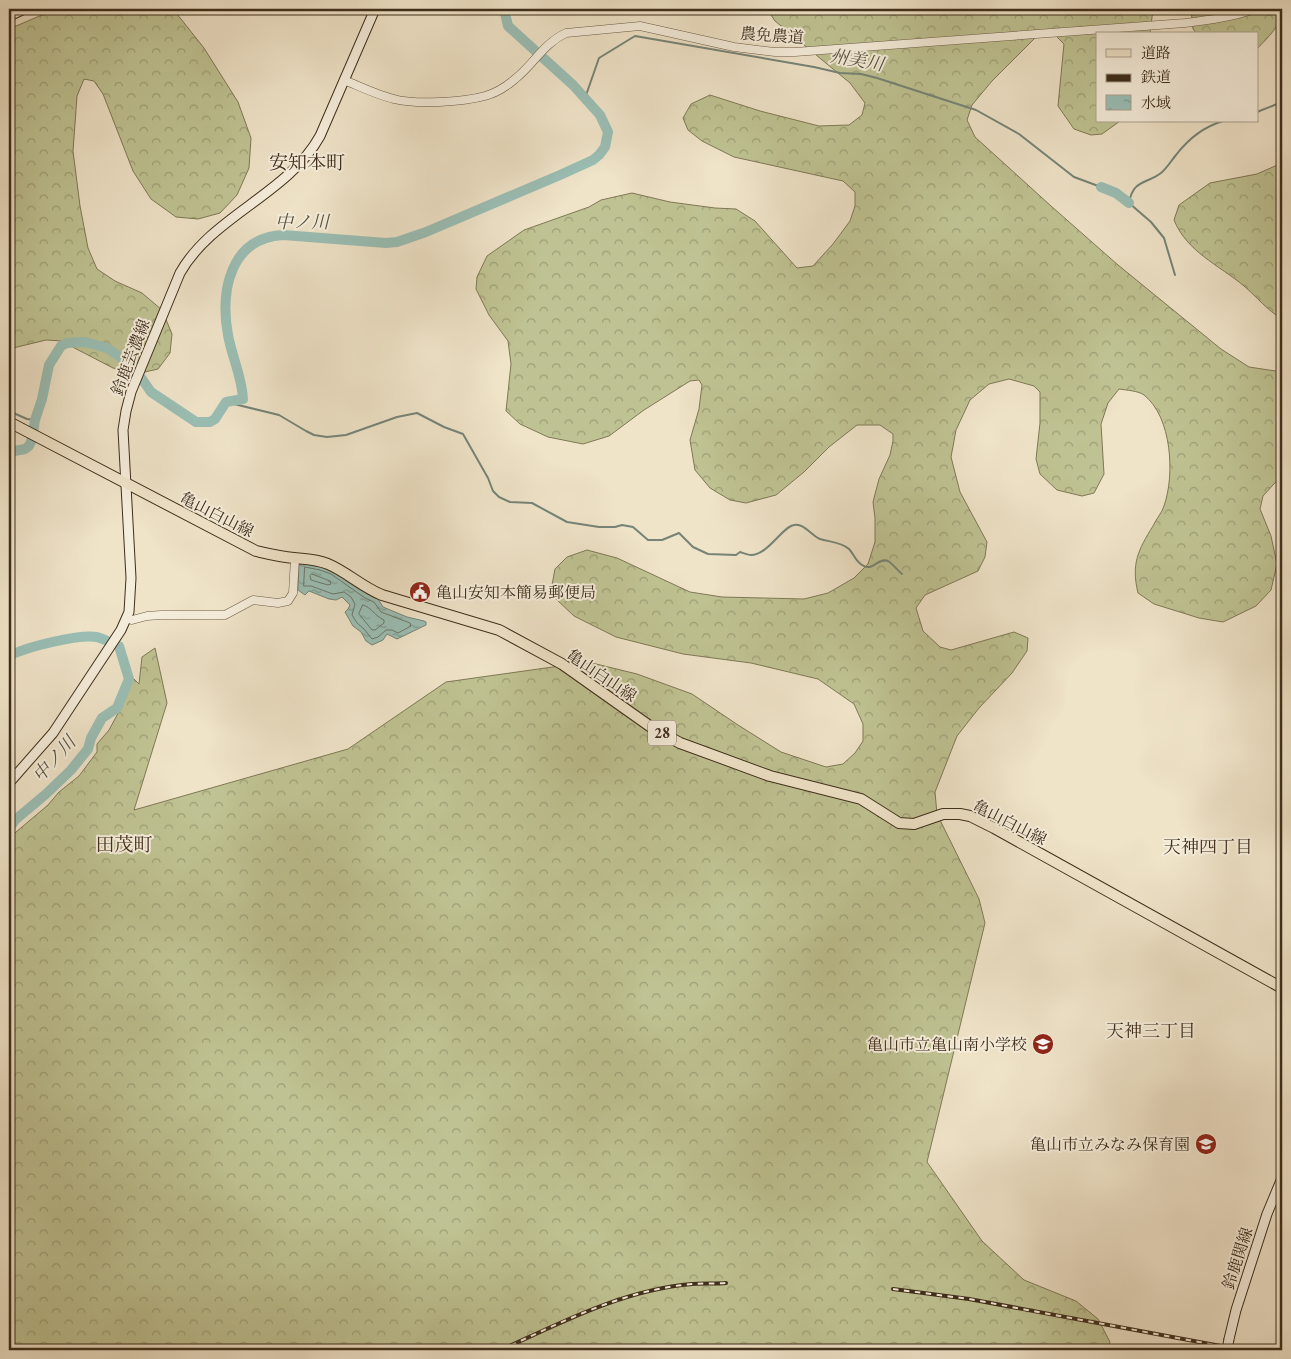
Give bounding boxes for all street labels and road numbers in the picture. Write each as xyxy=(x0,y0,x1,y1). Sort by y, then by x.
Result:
street label: 農免農道 xyxy=(739,23,805,48)
street label: 鈴鹿芸濃線 xyxy=(106,316,155,399)
street label: 亀山白山線 xyxy=(176,487,257,542)
street label: 亀山白山線 xyxy=(563,644,641,706)
road number: 28 xyxy=(648,720,676,746)
street label: 亀山白山線 xyxy=(969,795,1050,850)
street label: 鈴鹿関線 xyxy=(1217,1224,1257,1293)

